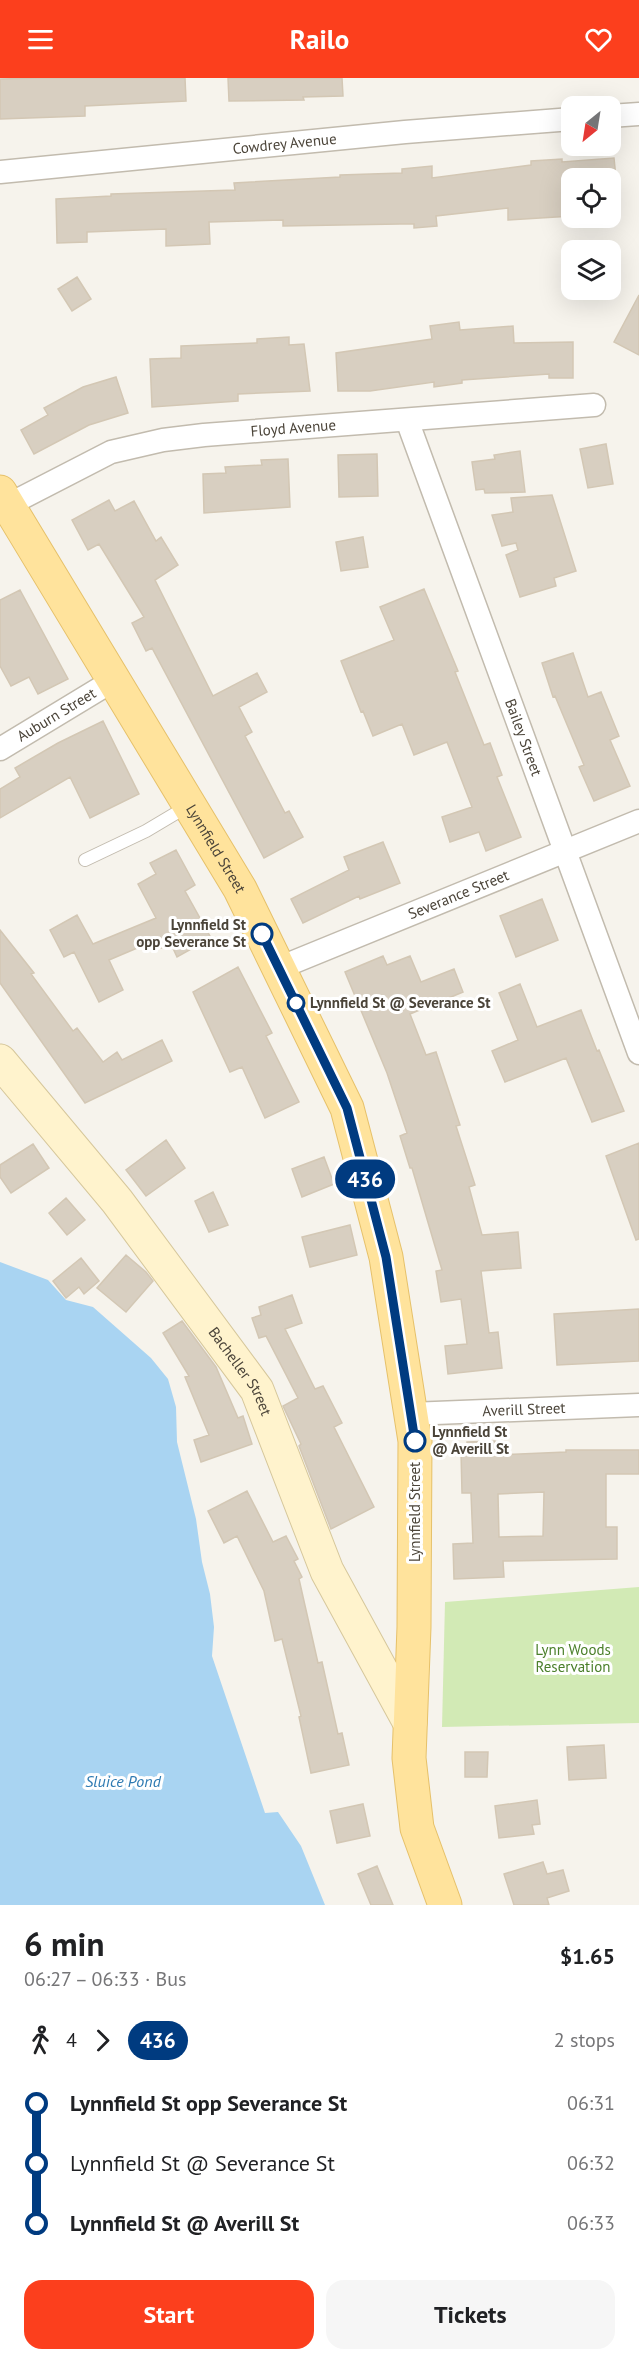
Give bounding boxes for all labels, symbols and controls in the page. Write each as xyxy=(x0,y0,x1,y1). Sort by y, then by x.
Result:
text: Railo xyxy=(290,22,349,56)
icon: menu xyxy=(24,23,57,56)
icon: heart xyxy=(582,23,615,56)
north arrow xyxy=(561,96,621,156)
map controls xyxy=(561,96,621,300)
street label: Cowdrey Avenue xyxy=(232,129,337,158)
button: locate xyxy=(561,168,621,228)
button: layers xyxy=(561,240,621,300)
street label: Floyd Avenue xyxy=(250,415,337,440)
street label: Auburn Street xyxy=(13,683,99,746)
street label: Bailey Street xyxy=(501,696,547,778)
street label: Lynnfield Street xyxy=(182,801,250,896)
street label: Severance Street xyxy=(405,865,512,923)
place label: Lynnfield St opp Severance St xyxy=(136,915,247,951)
marker: Lynnfield St opp Severance St xyxy=(251,923,273,945)
place label: Lynnfield St @ Severance St xyxy=(310,993,491,1012)
marker: Lynnfield St @ Severance St xyxy=(287,994,305,1012)
line badge: 436 xyxy=(330,1160,400,1198)
text: 436 xyxy=(347,1166,383,1193)
street label: Bacheller Street xyxy=(205,1323,276,1418)
street label: Averill Street xyxy=(482,1398,566,1420)
place label: Lynnfield St @ Averill St xyxy=(432,1422,510,1458)
marker: Lynnfield St @ Averill St xyxy=(404,1430,426,1452)
street label: Lynnfield Street xyxy=(405,1462,424,1562)
park label: Lynn Woods Reservation xyxy=(535,1640,611,1676)
water label: Sluice Pond xyxy=(85,1771,162,1791)
text: 6 min xyxy=(24,1922,105,1965)
text: $1.65 xyxy=(560,1942,615,1970)
text: 06:27 – 06:33 · Bus xyxy=(24,1966,186,1992)
icon: walk xyxy=(24,2024,57,2057)
icon: forward xyxy=(86,2024,119,2057)
text: 4 xyxy=(66,2027,77,2053)
text: 436 xyxy=(140,2027,176,2054)
text: 2 stops xyxy=(554,2027,615,2053)
text: Lynnfield St opp Severance St xyxy=(70,2089,347,2117)
text: 06:31 xyxy=(567,2090,615,2116)
text: Lynnfield St @ Severance St xyxy=(70,2149,335,2177)
text: 06:32 xyxy=(567,2150,615,2176)
text: Lynnfield St @ Averill St xyxy=(70,2209,299,2237)
text: 06:33 xyxy=(567,2210,615,2236)
button: Start xyxy=(24,2280,314,2349)
button: Tickets xyxy=(326,2280,615,2349)

